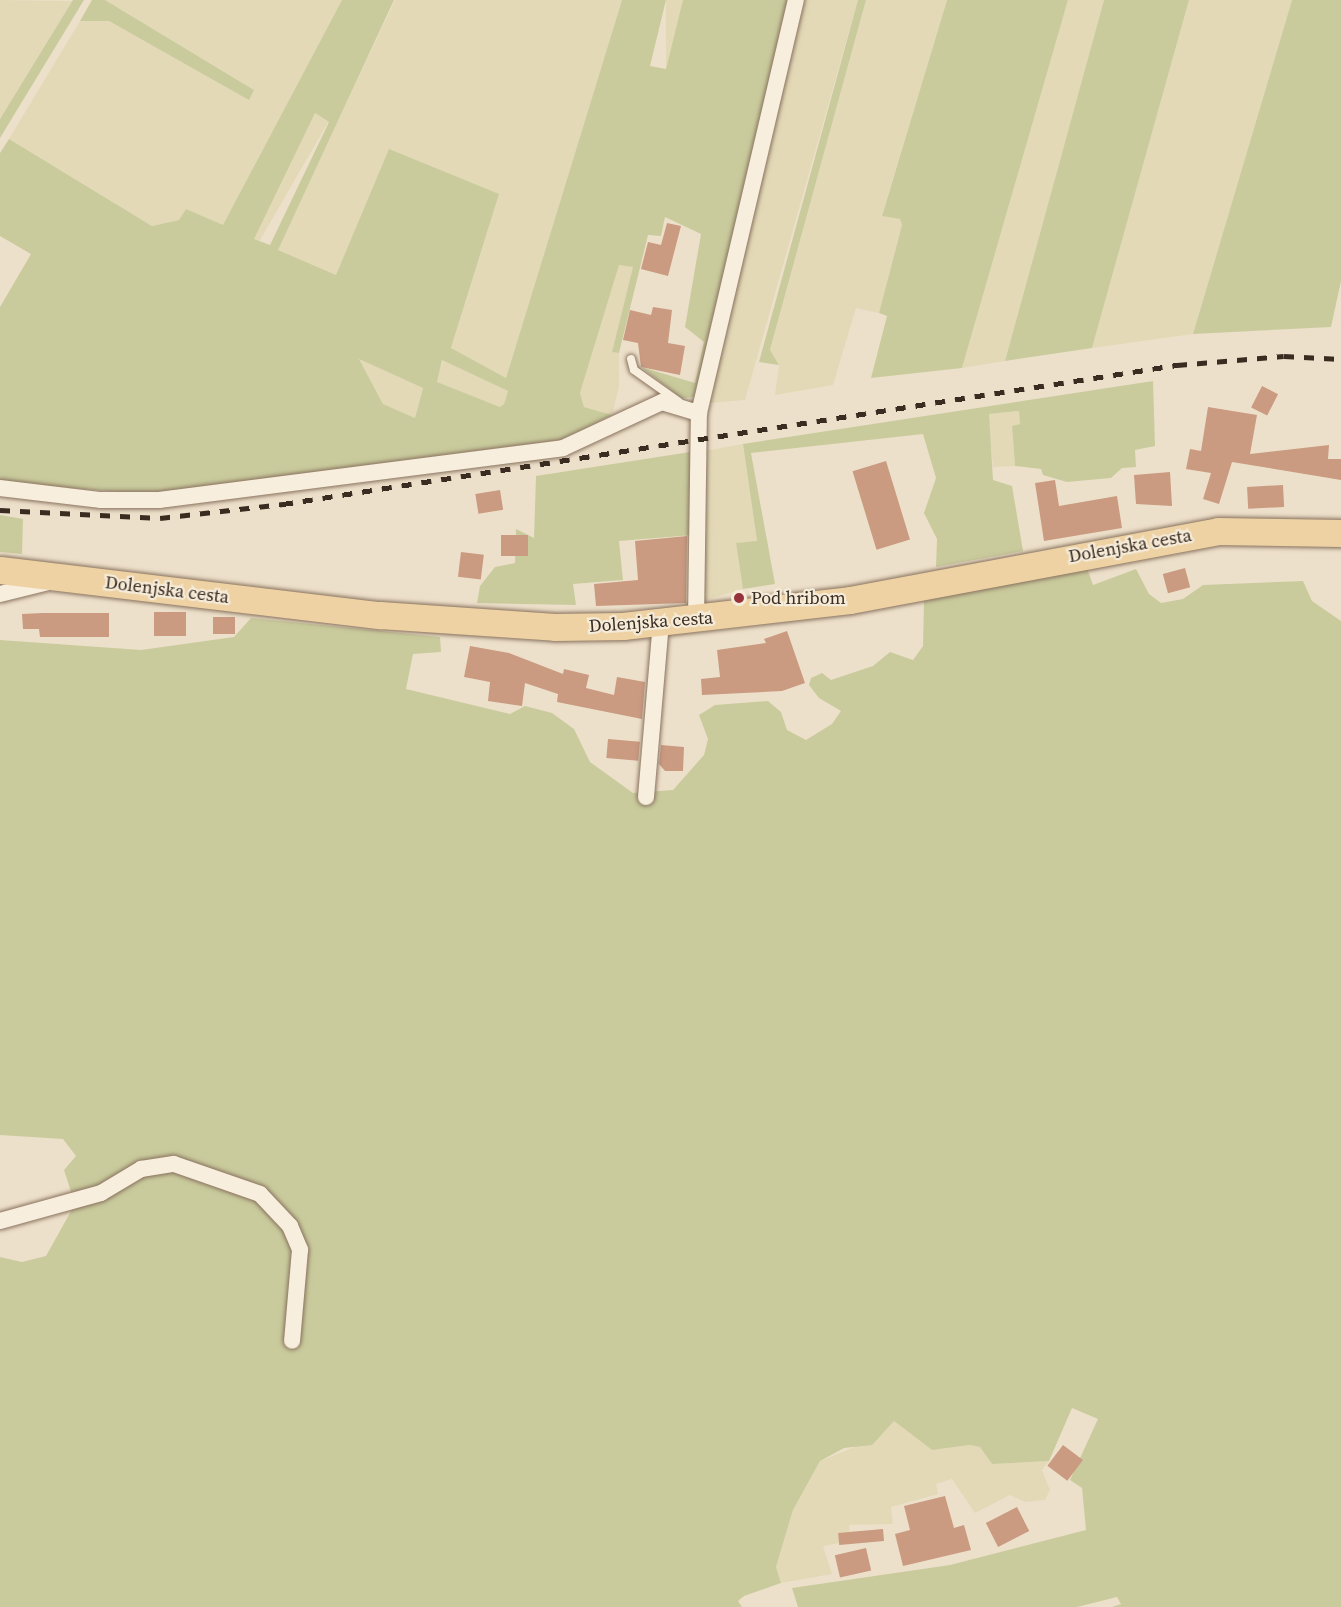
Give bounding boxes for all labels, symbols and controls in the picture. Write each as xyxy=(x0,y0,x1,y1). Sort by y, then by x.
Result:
street label: Dolenjska cesta xyxy=(1067,525,1193,567)
street label: Dolenjska cesta xyxy=(104,572,230,608)
place label: Pod hribom xyxy=(751,587,846,609)
marker: Pod hribom xyxy=(732,591,746,605)
street label: Dolenjska cesta xyxy=(588,607,714,637)

